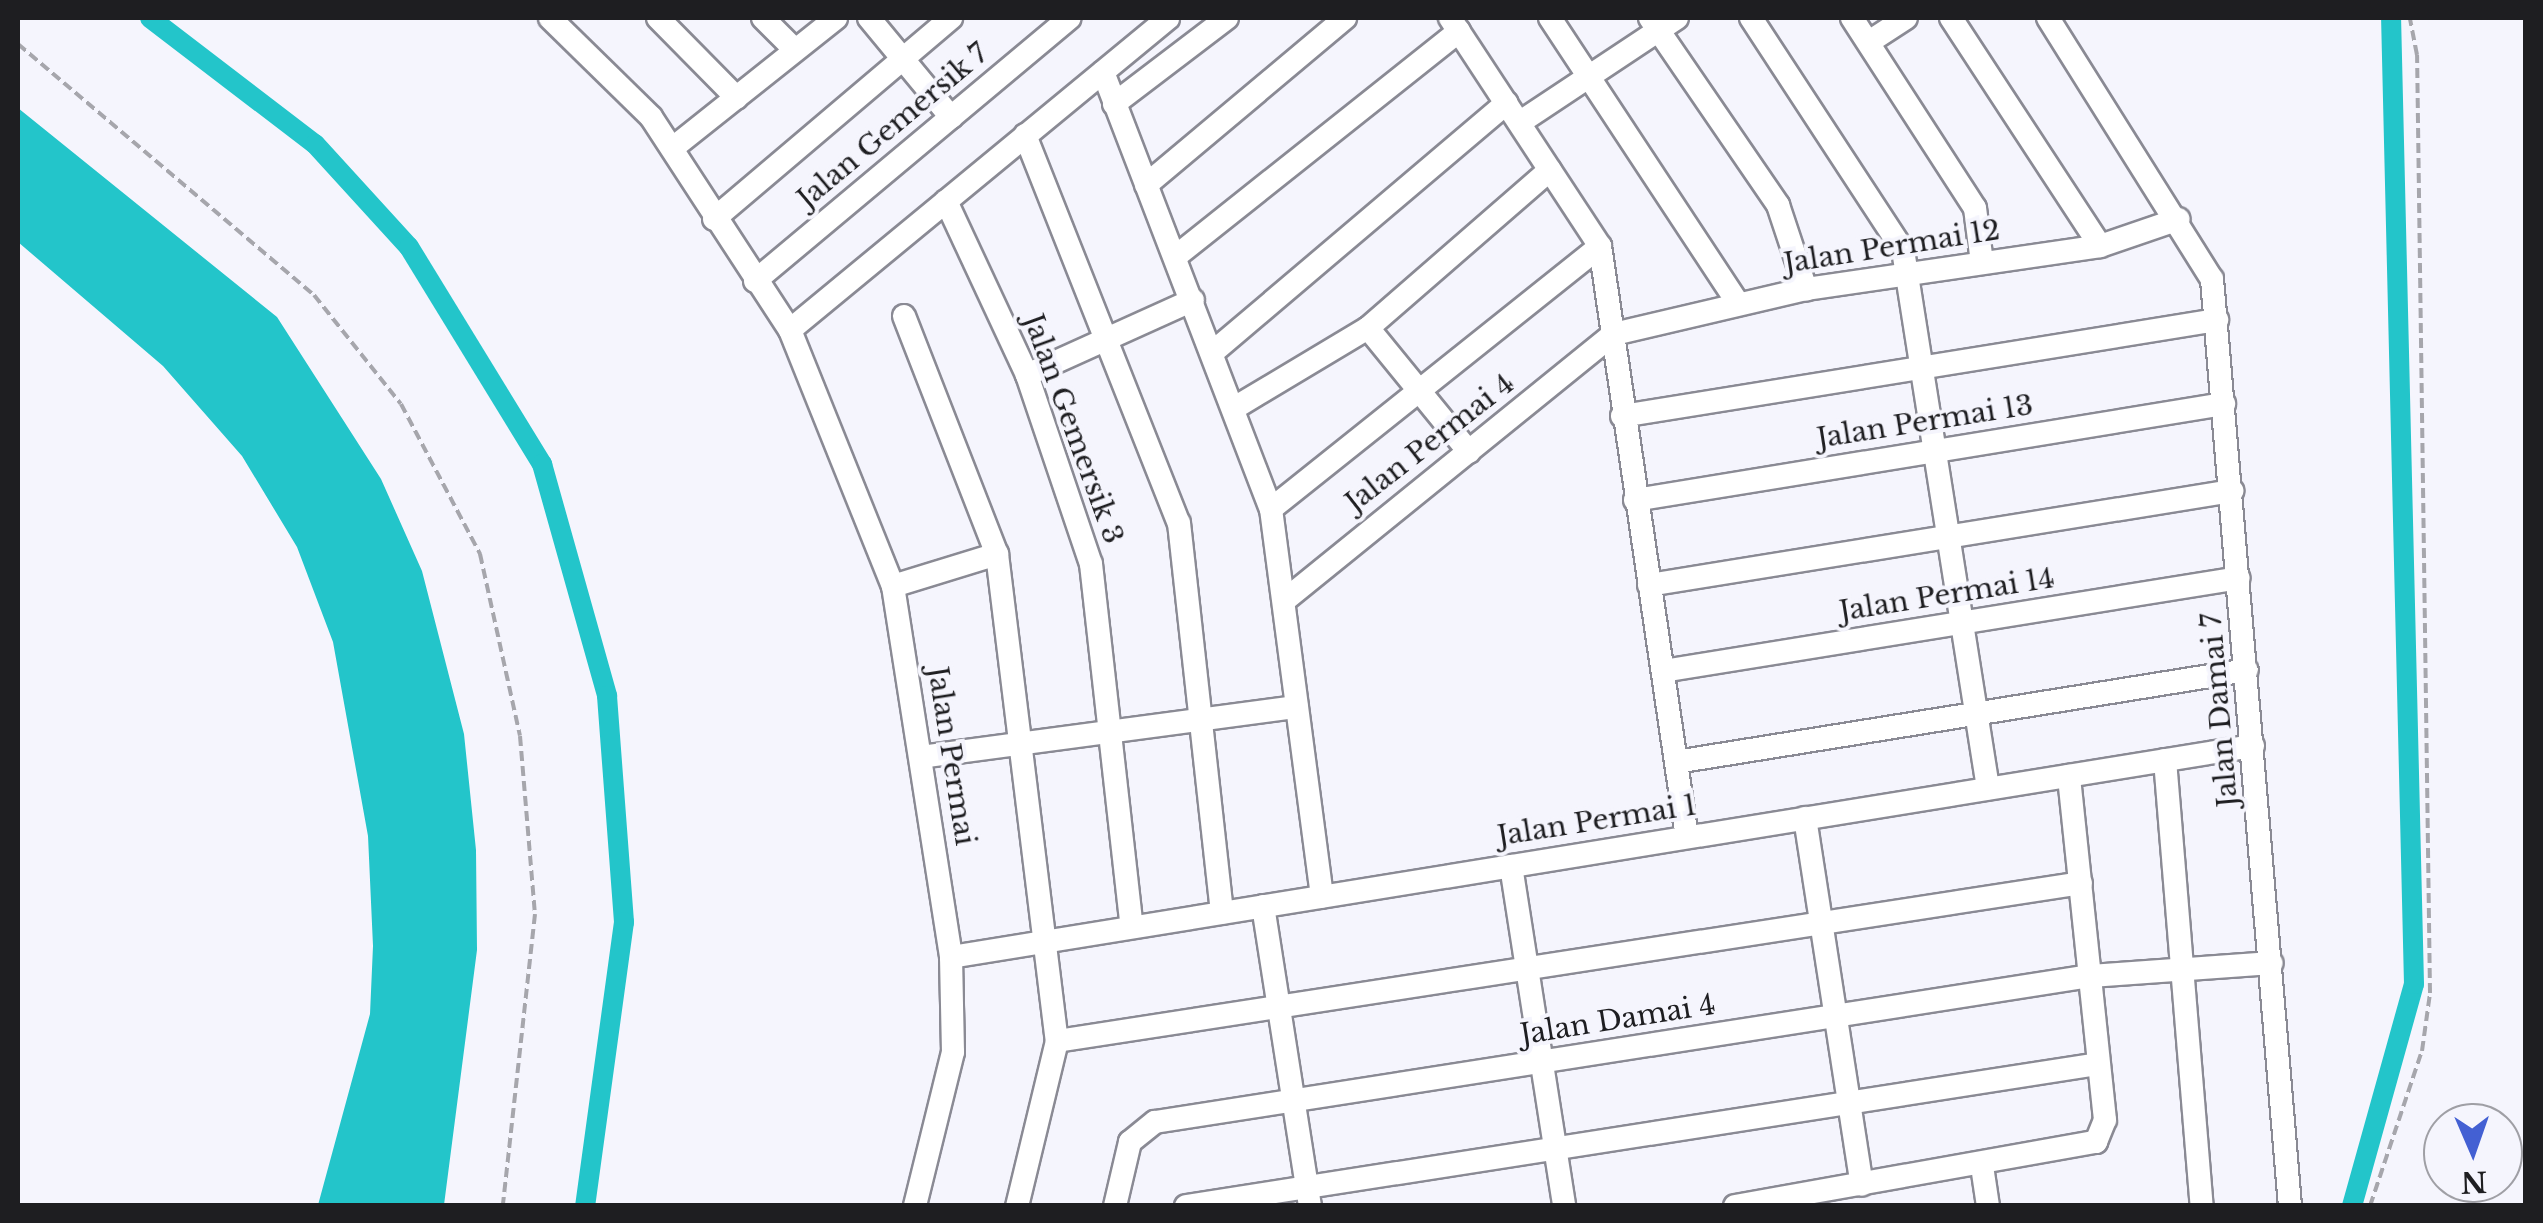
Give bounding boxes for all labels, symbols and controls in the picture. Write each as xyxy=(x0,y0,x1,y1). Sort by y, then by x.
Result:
street label: Jalan Gemersik 7 xyxy=(791,36,995,216)
street label: Jalan Permai 12 xyxy=(1782,213,2002,281)
street label: Jalan Gemersik 3 xyxy=(1016,309,1130,549)
street label: Jalan Permai 4 xyxy=(1339,367,1521,519)
street label: Jalan Permai 13 xyxy=(1815,388,2035,456)
street label: Jalan Permai 14 xyxy=(1837,561,2057,629)
street label: Jalan Damai 7 xyxy=(2195,611,2245,809)
street label: Jalan Permai xyxy=(920,664,982,848)
street label: Jalan Permai 1 xyxy=(1495,789,1699,853)
street label: Jalan Damai 4 xyxy=(1518,988,1718,1052)
north arrow xyxy=(2423,1103,2523,1203)
text: N xyxy=(2460,1164,2488,1199)

